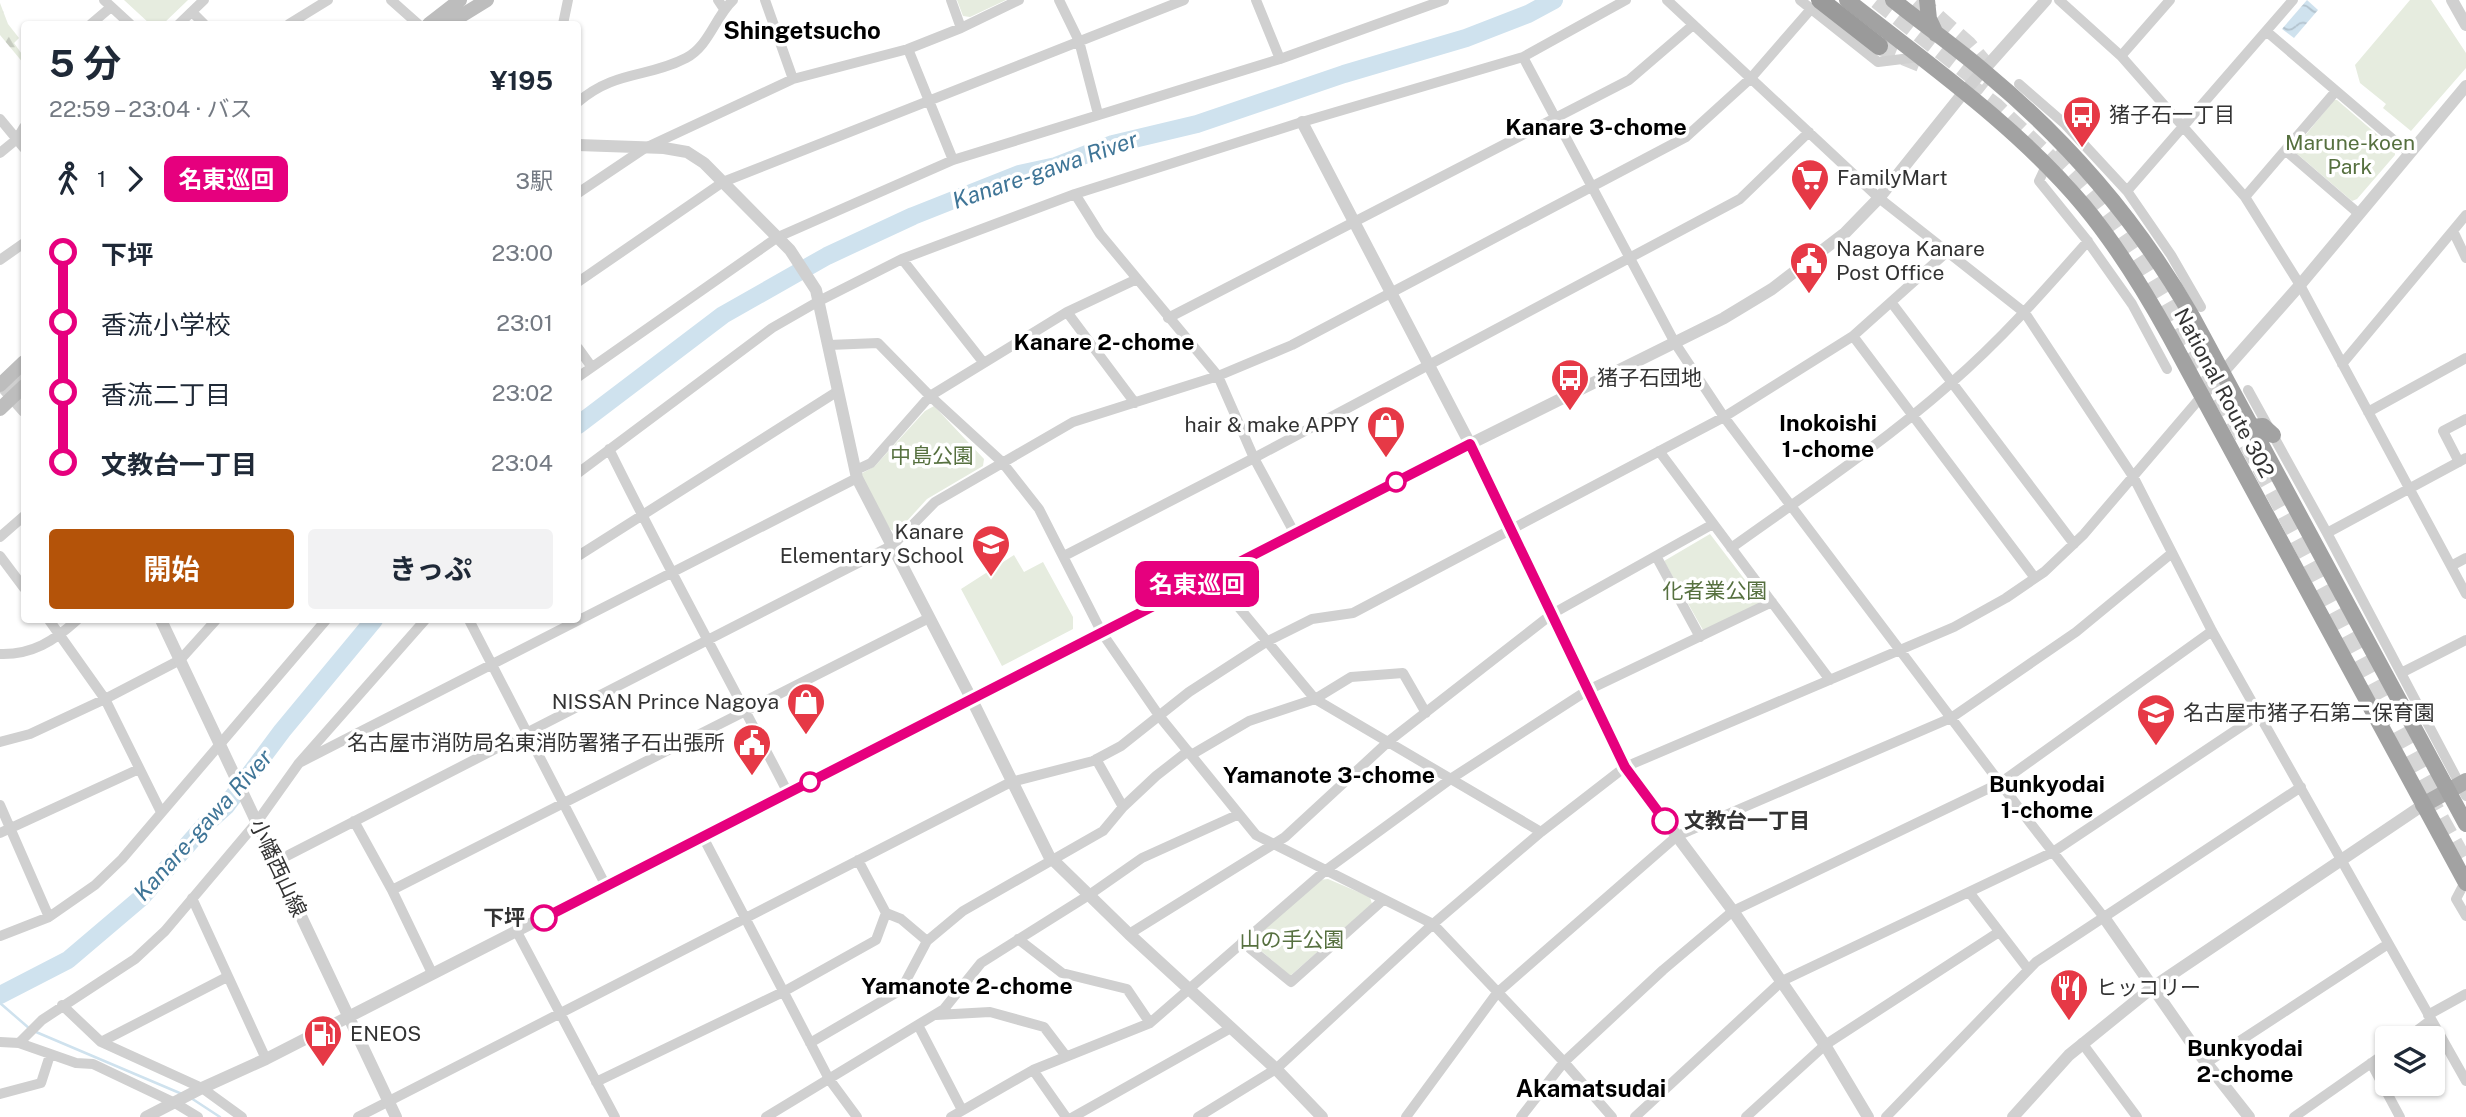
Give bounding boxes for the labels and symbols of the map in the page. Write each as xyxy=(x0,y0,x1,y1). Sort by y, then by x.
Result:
district label: Shingetsucho xyxy=(723,16,881,44)
bus stop icon: 猪子石一丁目 xyxy=(2061,94,2103,149)
place label: 猪子石一丁目 xyxy=(2109,102,2235,127)
district label: Kanare 3-chome xyxy=(1505,113,1687,140)
water label: Kanare-gawa River xyxy=(949,125,1141,214)
park label: Marune-koen Park xyxy=(2285,130,2415,179)
supermarket icon: FamilyMart xyxy=(1789,157,1831,212)
place label: FamilyMart xyxy=(1837,165,1948,190)
place label: Nagoya Kanare Post Office xyxy=(1836,236,1985,285)
public building icon: Nagoya Kanare Post Office xyxy=(1788,240,1830,295)
street label: National Route 302 xyxy=(2169,304,2280,482)
district label: Kanare 2-chome xyxy=(1014,328,1194,355)
bus stop icon: 猪子石団地 xyxy=(1549,357,1591,412)
place label: 猪子石団地 xyxy=(1597,365,1702,390)
shop icon: hair & make APPY xyxy=(1365,404,1407,459)
district label: Inokoishi 1-chome xyxy=(1779,409,1877,462)
place label: hair & make APPY xyxy=(1185,412,1359,437)
park label: 中島公園 xyxy=(890,443,974,468)
unlabelled marker xyxy=(1386,472,1406,492)
place label: Kanare Elementary School xyxy=(780,519,964,568)
school or university icon: Kanare Elementary School xyxy=(970,523,1012,578)
line badge: 名東巡回 xyxy=(1148,561,1246,607)
park label: 化者業公園 xyxy=(1663,578,1768,603)
shop icon: NISSAN Prince Nagoya xyxy=(785,681,827,736)
place label: NISSAN Prince Nagoya xyxy=(552,689,779,714)
school or university icon: 名古屋市猪子石第二保育園 xyxy=(2135,692,2177,747)
place label: 名古屋市猪子石第二保育園 xyxy=(2183,700,2435,725)
public building icon: 名古屋市消防局名東消防署猪子石出張所 xyxy=(731,722,773,777)
place label: 名古屋市消防局名東消防署猪子石出張所 xyxy=(347,730,725,755)
water label: Kanare-gawa River xyxy=(128,743,278,906)
district label: Yamanote 3-chome xyxy=(1223,761,1435,788)
district label: Bunkyodai 1-chome xyxy=(1989,770,2105,823)
unlabelled marker xyxy=(800,772,820,792)
marker: 文教台一丁目 xyxy=(1652,808,1678,834)
place label: 文教台一丁目 xyxy=(1684,808,1810,833)
street label: 小幡西山線 xyxy=(245,815,312,921)
place label: 下坪 xyxy=(483,905,525,930)
marker: 下坪 xyxy=(531,905,557,931)
park label: 山の手公園 xyxy=(1240,927,1345,952)
restaurant icon: ヒッコリー xyxy=(2048,967,2090,1022)
district label: Yamanote 2-chome xyxy=(861,972,1073,999)
place label: ヒッコリー xyxy=(2096,975,2201,1000)
fuel station icon: ENEOS xyxy=(302,1013,344,1068)
place label: ENEOS xyxy=(350,1021,421,1046)
district label: Bunkyodai 2-chome xyxy=(2187,1034,2303,1087)
district label: Akamatsudai xyxy=(1516,1074,1666,1102)

